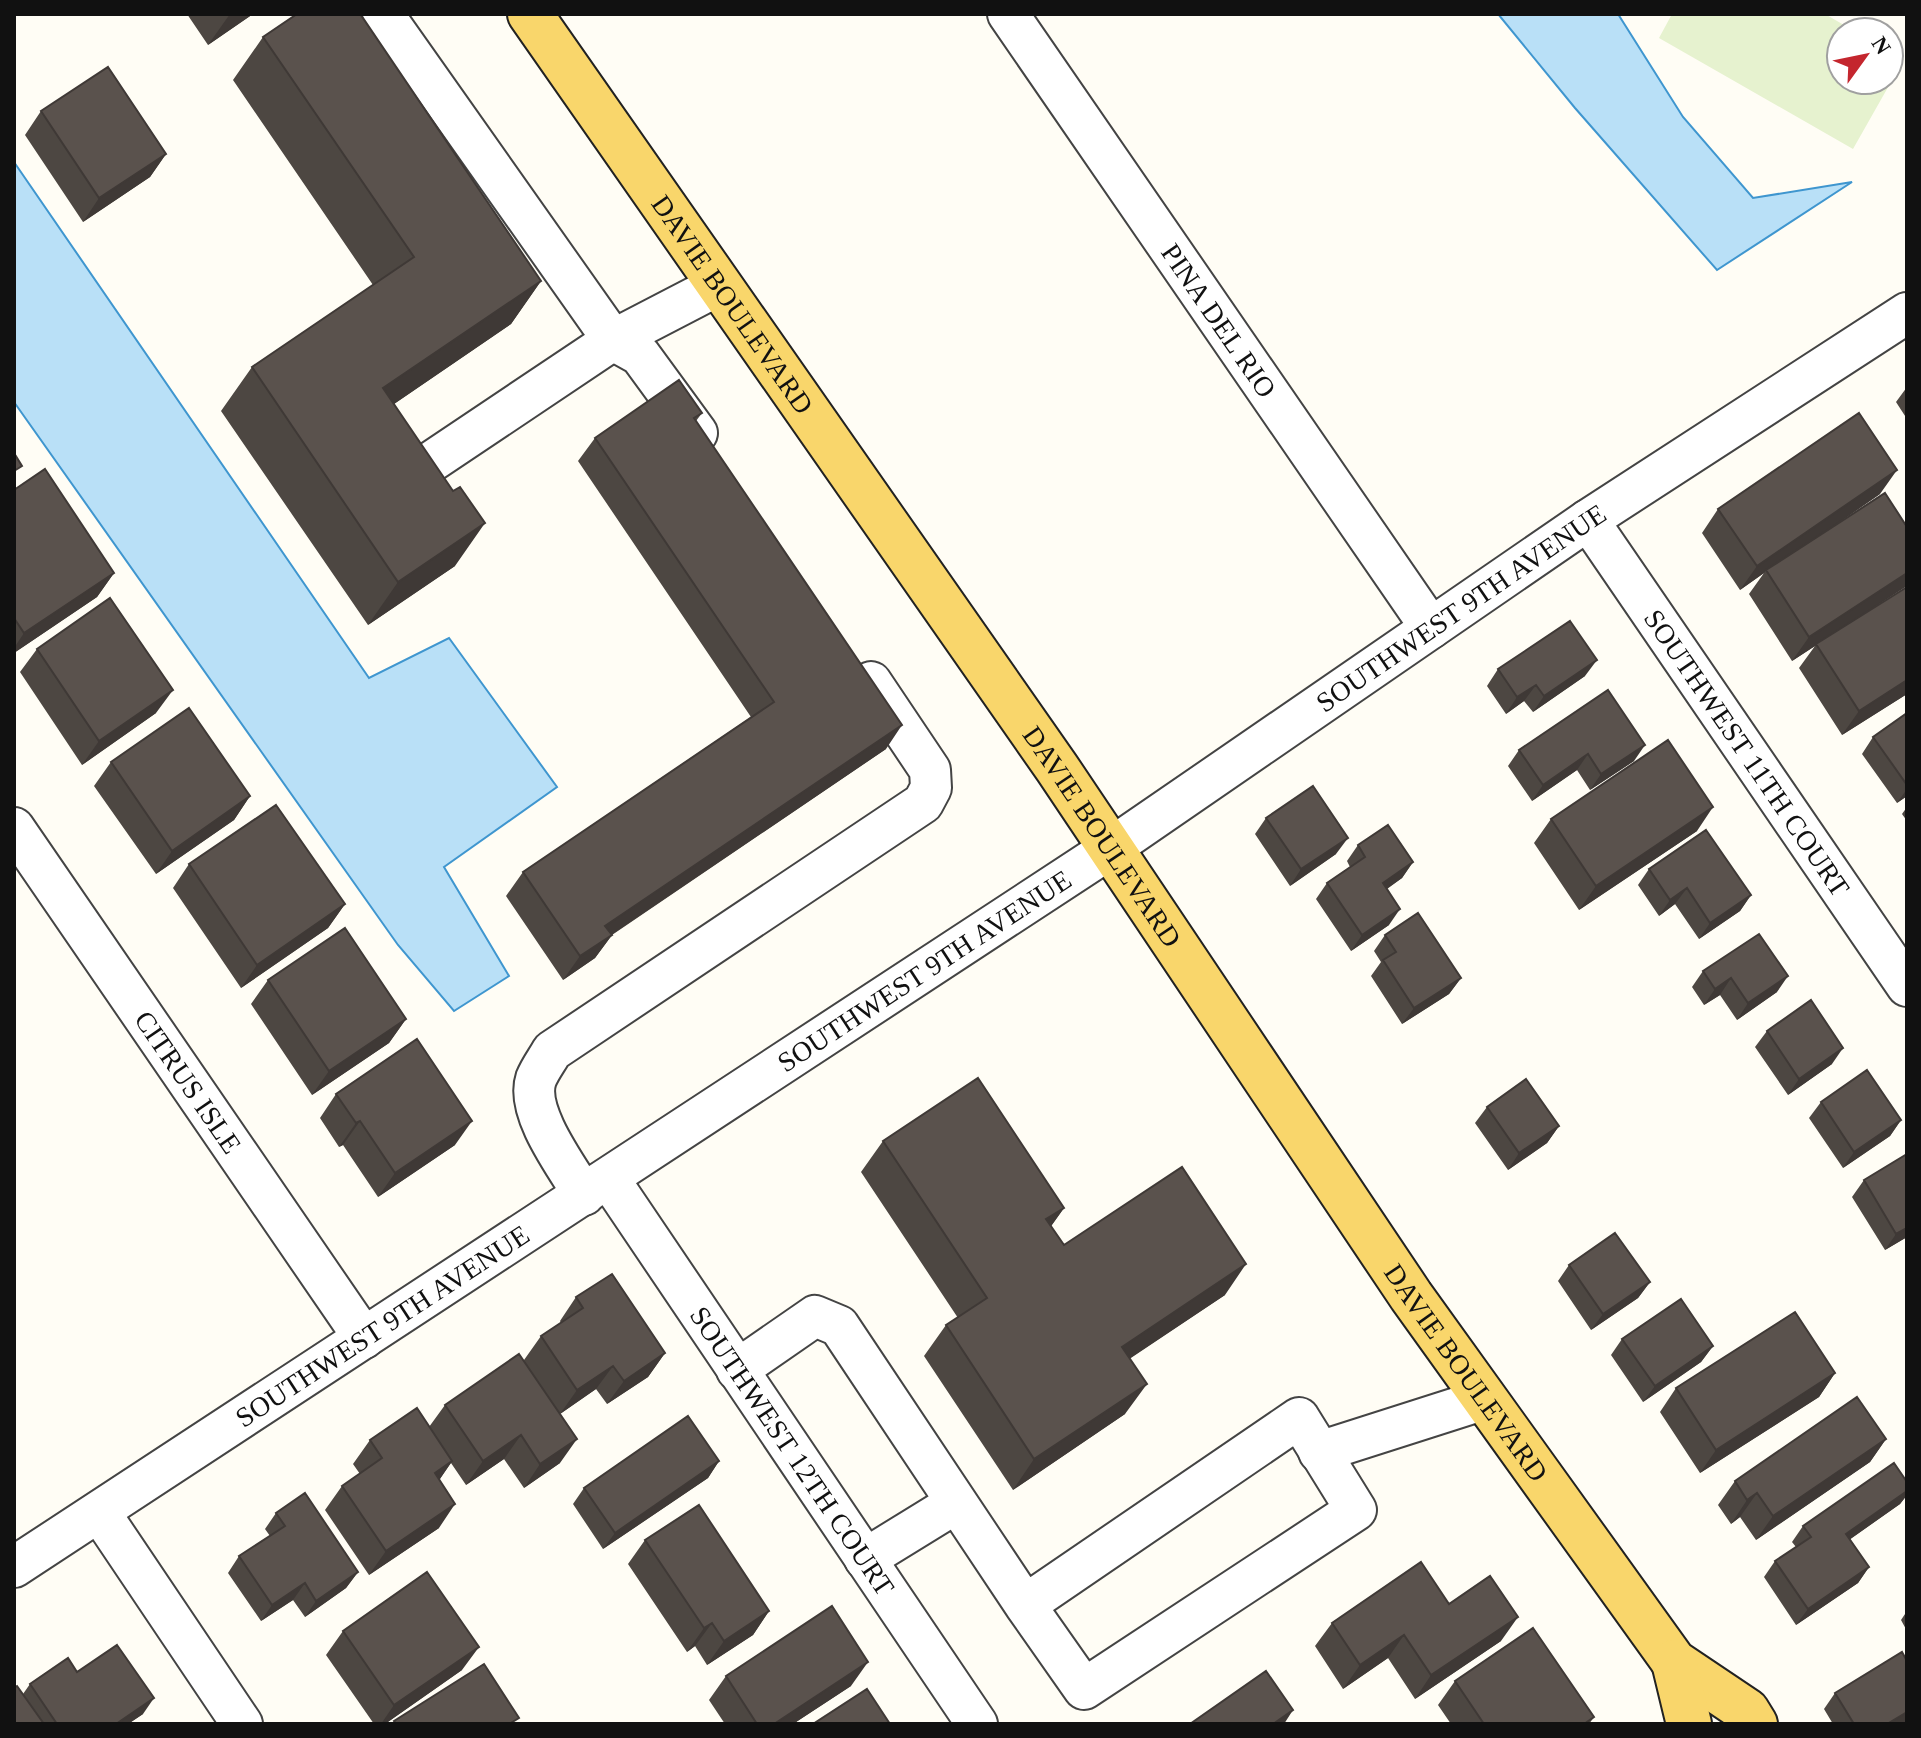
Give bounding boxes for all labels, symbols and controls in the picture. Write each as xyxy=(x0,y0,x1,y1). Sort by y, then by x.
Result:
north arrow xyxy=(1825,16,1905,96)
text: N xyxy=(1867,32,1896,59)
street label: DAVIE BOULEVARD xyxy=(646,189,820,419)
street label: PINA DEL RIO xyxy=(1155,238,1283,403)
street label: SOUTHWEST 9TH AVENUE xyxy=(1310,497,1611,718)
street label: SOUTHWEST 11TH COURT xyxy=(1638,603,1856,902)
street label: DAVIE BOULEVARD xyxy=(1017,720,1188,953)
street label: SOUTHWEST 9TH AVENUE xyxy=(771,863,1077,1078)
street label: CITRUS ISLE xyxy=(129,1005,248,1159)
street label: SOUTHWEST 9TH AVENUE xyxy=(229,1218,535,1433)
street label: DAVIE BOULEVARD xyxy=(1378,1258,1554,1487)
street label: SOUTHWEST 12TH COURT xyxy=(684,1301,901,1601)

